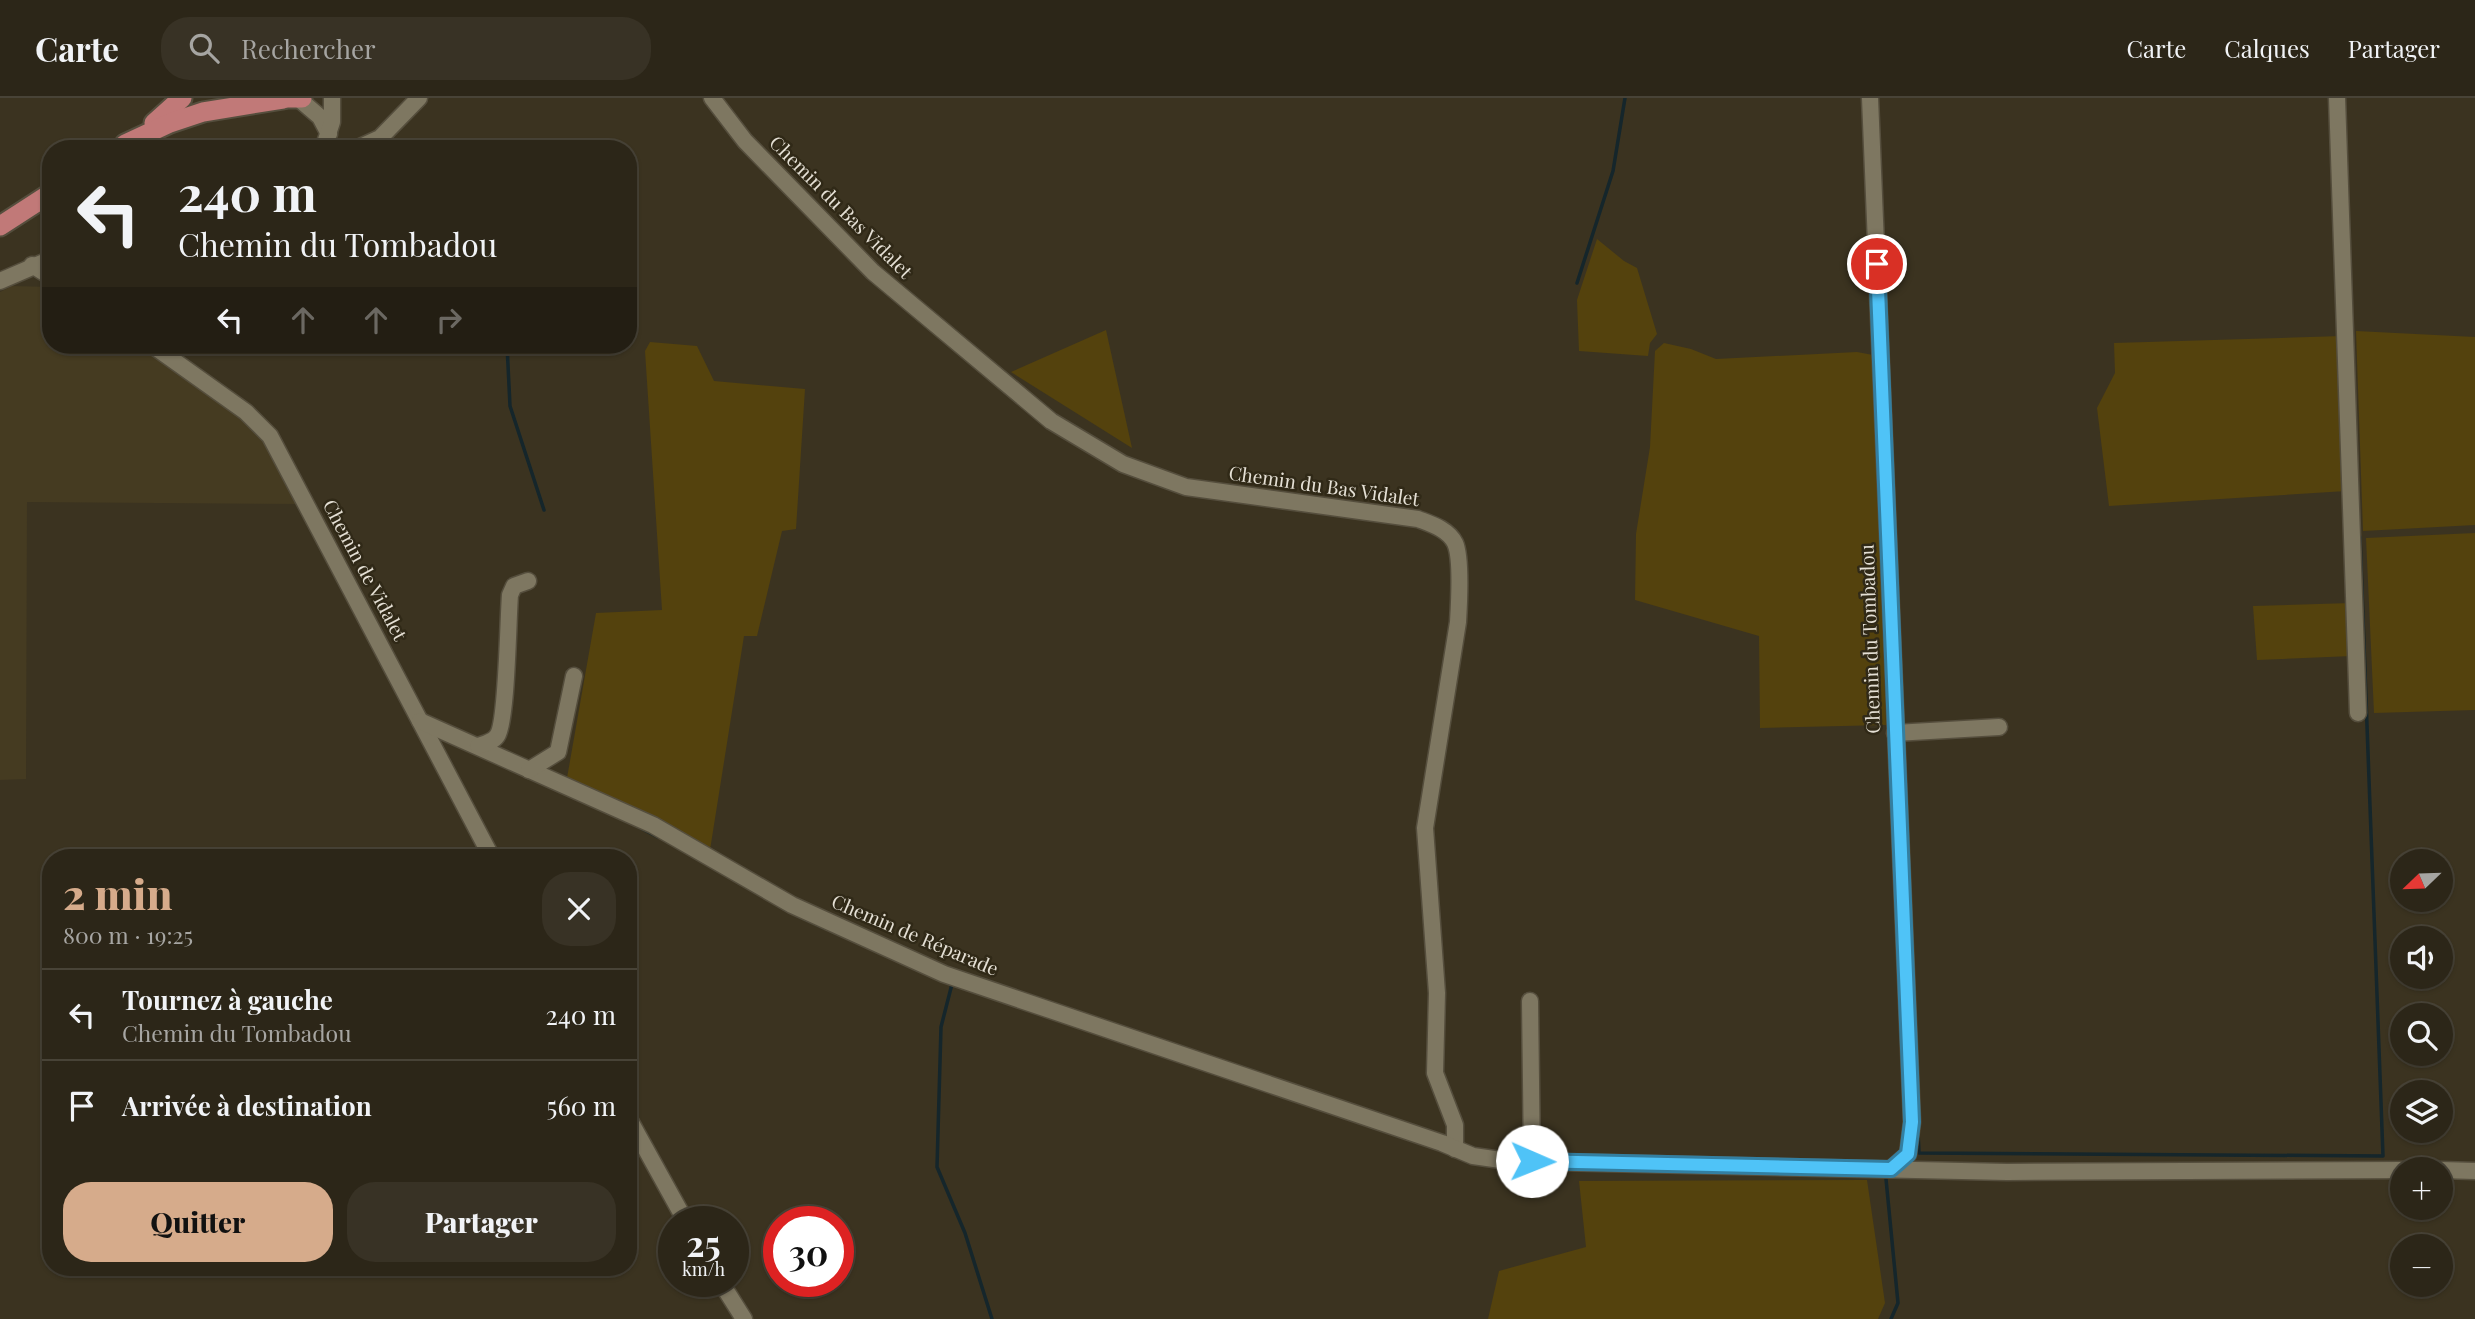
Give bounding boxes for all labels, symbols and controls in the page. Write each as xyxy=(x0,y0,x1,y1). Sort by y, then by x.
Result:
search box xyxy=(161,17,651,80)
text: Carte xyxy=(35,26,119,70)
icon: search xyxy=(185,29,223,67)
text: Rechercher xyxy=(241,31,376,66)
text: Carte xyxy=(2127,32,2186,64)
text: Calques xyxy=(2224,32,2310,64)
text: Partager xyxy=(2348,32,2440,64)
street label: Chemin du Bas Vidalet xyxy=(765,129,919,284)
text: 240 m xyxy=(178,159,317,224)
icon: left xyxy=(63,168,154,259)
text: Chemin du Tombadou xyxy=(178,222,497,265)
pin xyxy=(1847,234,1907,294)
icon: arrive xyxy=(1858,245,1896,283)
icon: left xyxy=(211,301,249,339)
icon: ahead xyxy=(284,301,322,339)
icon: ahead xyxy=(357,301,395,339)
icon: right xyxy=(430,301,468,339)
street label: Chemin du Bas Vidalet xyxy=(1227,459,1421,511)
street label: Chemin de Vidalet xyxy=(318,494,414,645)
street label: Chemin du Tombadou xyxy=(1853,544,1885,734)
north arrow xyxy=(2390,849,2454,912)
map controls xyxy=(2390,849,2453,1297)
text: 2 min xyxy=(63,865,172,921)
button: close xyxy=(542,872,616,946)
street label: Chemin de Réparade xyxy=(828,887,1003,981)
text: 800 m · 19:25 xyxy=(63,919,193,950)
button: sound xyxy=(2390,926,2453,989)
text: Tournez à gauche xyxy=(122,982,333,1017)
icon: left xyxy=(63,996,101,1034)
text: 240 m xyxy=(546,997,616,1032)
button: search xyxy=(2390,1003,2453,1066)
text: Chemin du Tombadou xyxy=(122,1017,352,1048)
button: layers xyxy=(2390,1080,2453,1143)
icon: arrive xyxy=(63,1087,101,1125)
text: Arrivée à destination xyxy=(122,1088,372,1123)
text: 560 m xyxy=(547,1088,616,1123)
position arrow xyxy=(1495,1124,1569,1198)
button: + xyxy=(2390,1157,2453,1220)
button: Quitter xyxy=(63,1182,333,1262)
button: Partager xyxy=(347,1182,616,1262)
speed limit sign: 30 xyxy=(763,1206,854,1297)
text: 25 xyxy=(686,1219,721,1266)
button: − xyxy=(2390,1234,2453,1297)
text: km/h xyxy=(682,1257,725,1281)

